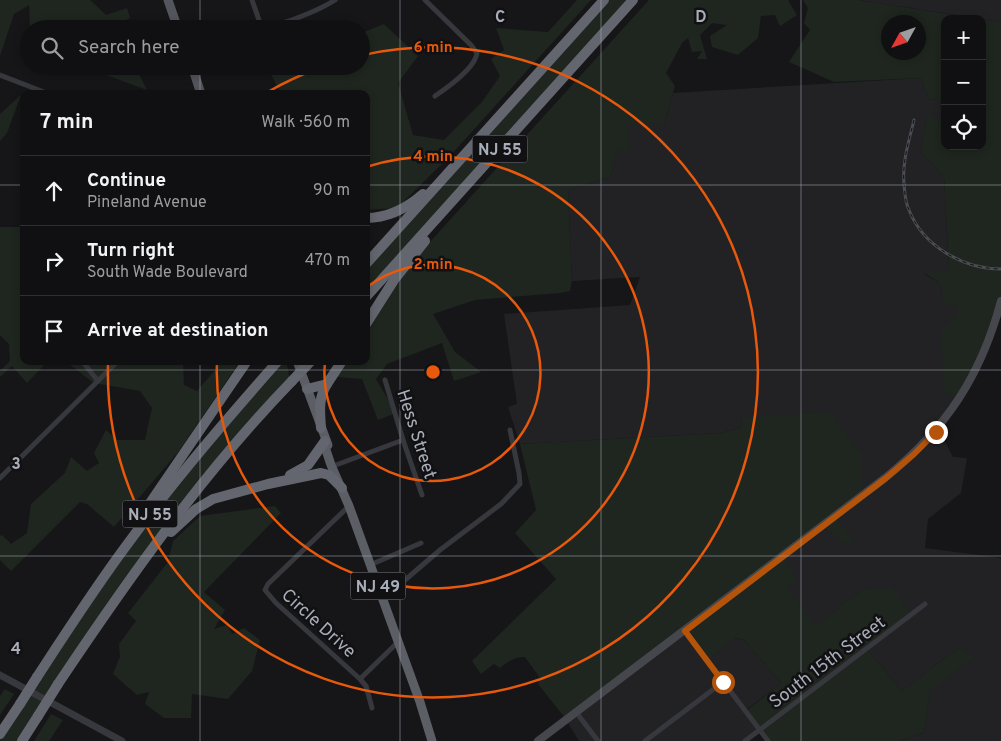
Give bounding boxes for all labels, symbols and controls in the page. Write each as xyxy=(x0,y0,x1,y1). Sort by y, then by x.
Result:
text: C xyxy=(495,8,505,28)
text: D xyxy=(695,8,707,28)
north arrow xyxy=(881,15,926,60)
map controls xyxy=(941,15,986,150)
button: + xyxy=(941,15,986,60)
search box xyxy=(20,20,370,75)
icon: search xyxy=(38,34,66,62)
text: Search here xyxy=(78,36,180,60)
text: 6 min xyxy=(413,39,453,58)
button: − xyxy=(941,60,986,105)
button: locate xyxy=(941,105,986,150)
text: 7 min xyxy=(40,109,93,136)
text: Walk · 560 m xyxy=(261,113,350,133)
road number: NJ 55 xyxy=(472,136,528,162)
text: 4 min xyxy=(413,148,453,167)
text: Continue xyxy=(87,169,166,193)
icon: ahead xyxy=(40,177,68,205)
text: 90 m xyxy=(313,181,350,201)
text: Pineland Avenue xyxy=(87,193,207,213)
text: Turn right xyxy=(87,239,175,263)
icon: right xyxy=(40,247,68,275)
text: 470 m xyxy=(305,251,350,271)
text: 2 min xyxy=(413,256,453,275)
text: South Wade Boulevard xyxy=(87,263,248,283)
icon: arrive xyxy=(40,317,68,345)
text: Arrive at destination xyxy=(87,319,268,343)
centre of rings xyxy=(424,363,442,381)
street label: Hess Street xyxy=(390,387,441,482)
route end xyxy=(925,421,948,444)
text: 3 xyxy=(11,455,21,475)
road number: NJ 55 xyxy=(122,500,178,528)
road number: NJ 49 xyxy=(350,572,406,600)
street label: Circle Drive xyxy=(276,584,360,664)
street label: South 15th Street xyxy=(765,612,891,714)
text: 4 xyxy=(11,640,21,660)
route start xyxy=(712,671,735,694)

